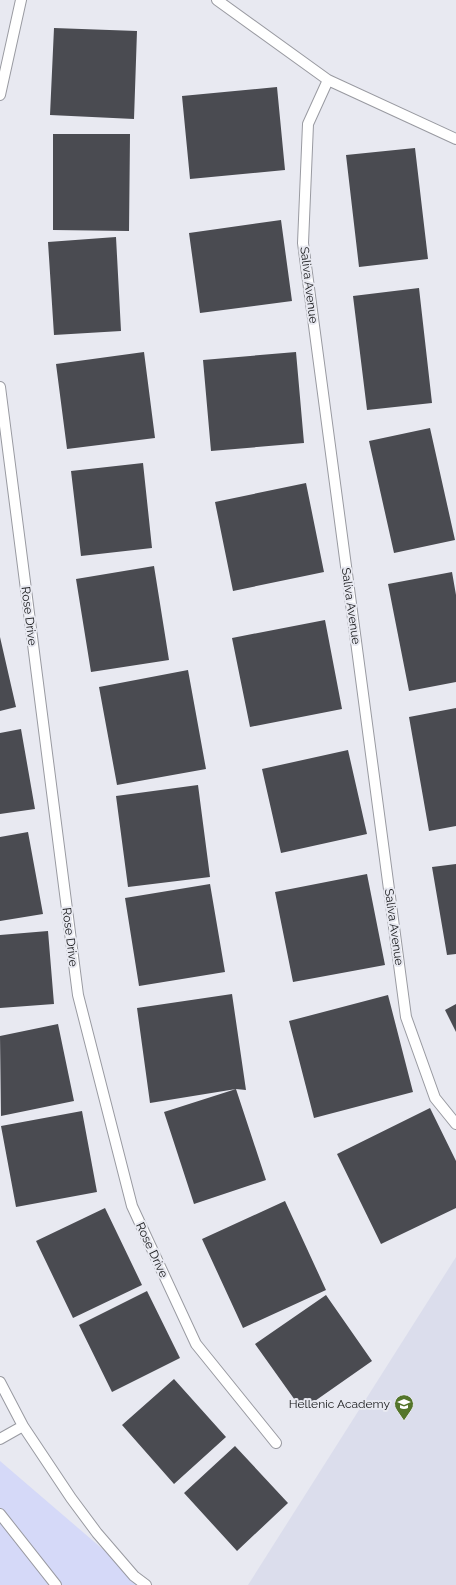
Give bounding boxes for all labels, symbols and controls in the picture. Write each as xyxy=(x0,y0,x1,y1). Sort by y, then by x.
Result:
street label: Saliva Avenue xyxy=(297,246,321,324)
street label: Saliva Avenue xyxy=(339,567,363,645)
street label: Rose Drive xyxy=(18,586,40,646)
street label: Saliva Avenue xyxy=(382,888,406,966)
street label: Rose Drive xyxy=(59,907,81,967)
street label: Rose Drive xyxy=(133,1220,171,1280)
school or university icon: Hellenic Academy xyxy=(393,1393,415,1421)
place label: Hellenic Academy xyxy=(289,1397,390,1411)

